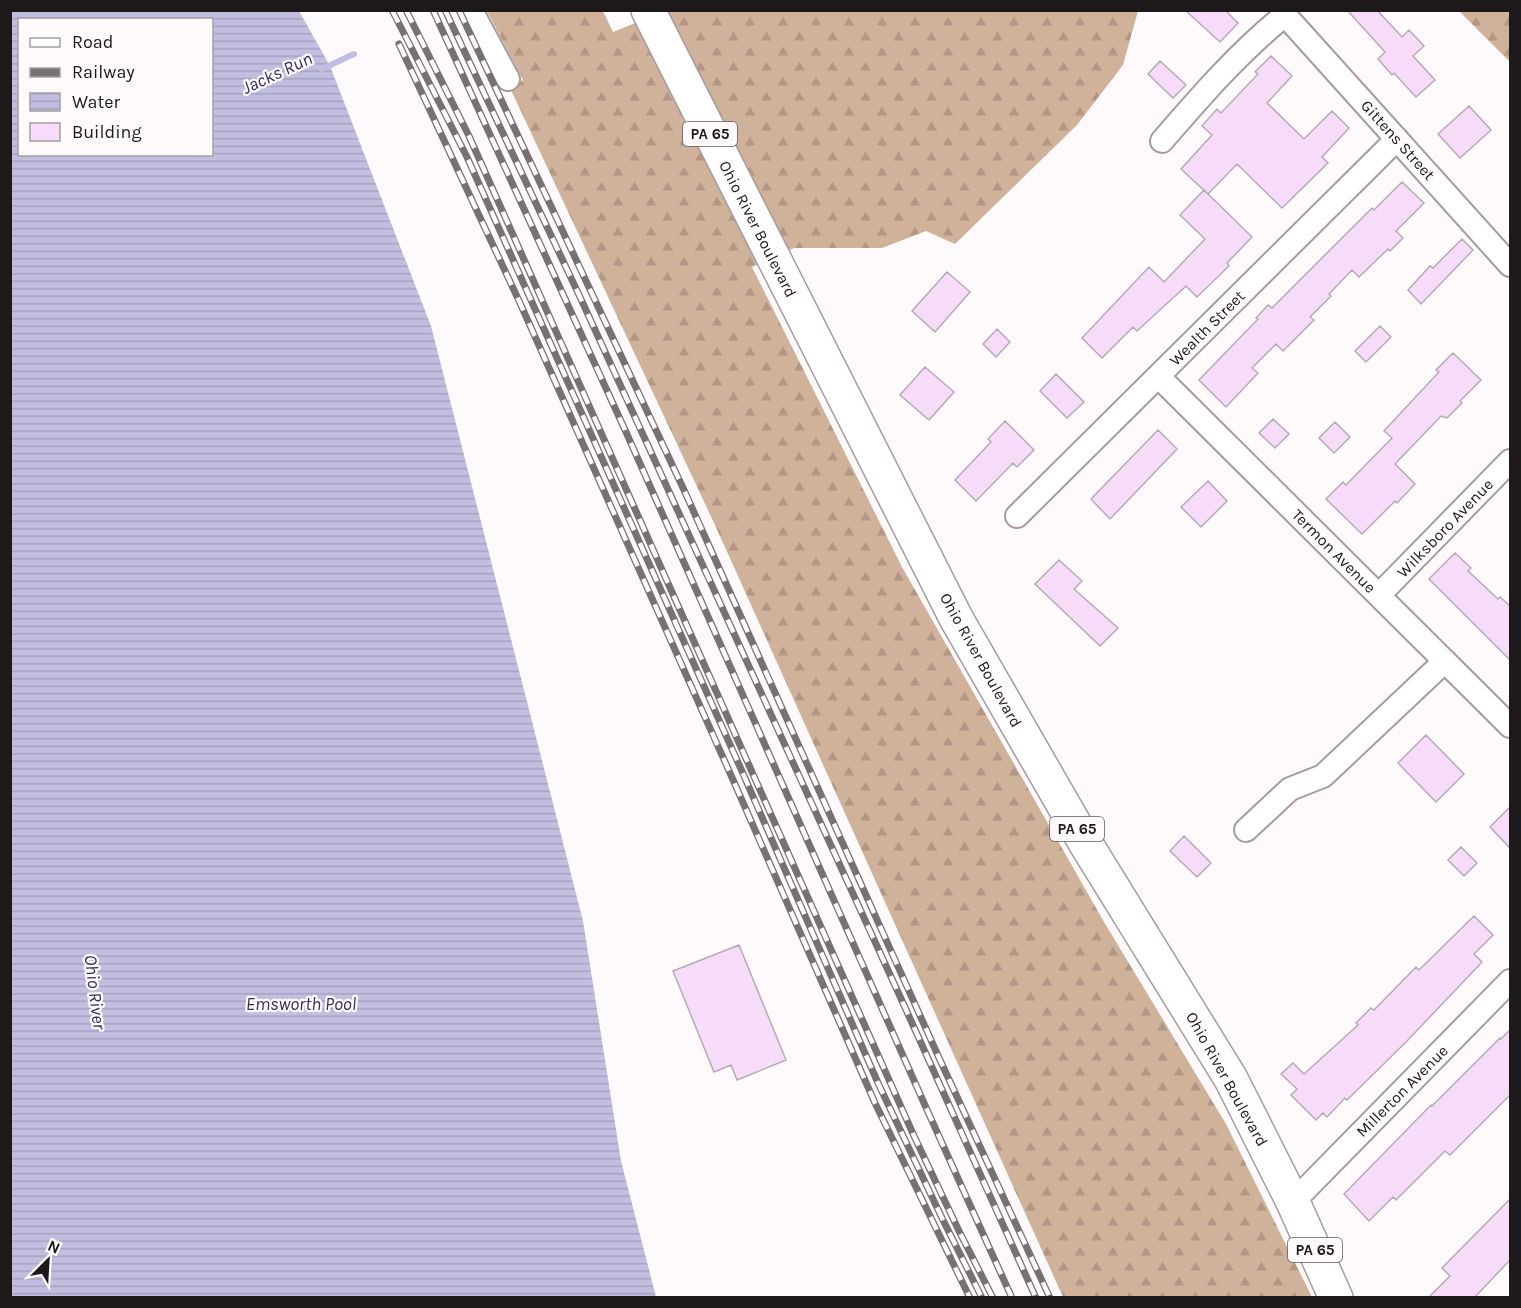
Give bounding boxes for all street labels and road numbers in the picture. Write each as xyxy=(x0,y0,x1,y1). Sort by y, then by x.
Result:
street label: Gittens Street xyxy=(1357,96,1439,184)
road number: PA 65 xyxy=(683,122,737,146)
street label: Ohio River Boulevard xyxy=(715,157,801,301)
street label: Wealth Street xyxy=(1165,286,1249,370)
street label: Wilksboro Avenue xyxy=(1393,475,1497,581)
street label: Termon Avenue xyxy=(1288,505,1380,597)
street label: Ohio River Boulevard xyxy=(936,589,1026,731)
road number: PA 65 xyxy=(1050,817,1104,841)
street label: Ohio River Boulevard xyxy=(1182,1008,1272,1150)
street label: Millerton Avenue xyxy=(1352,1041,1452,1141)
road number: PA 65 xyxy=(1288,1238,1342,1262)

